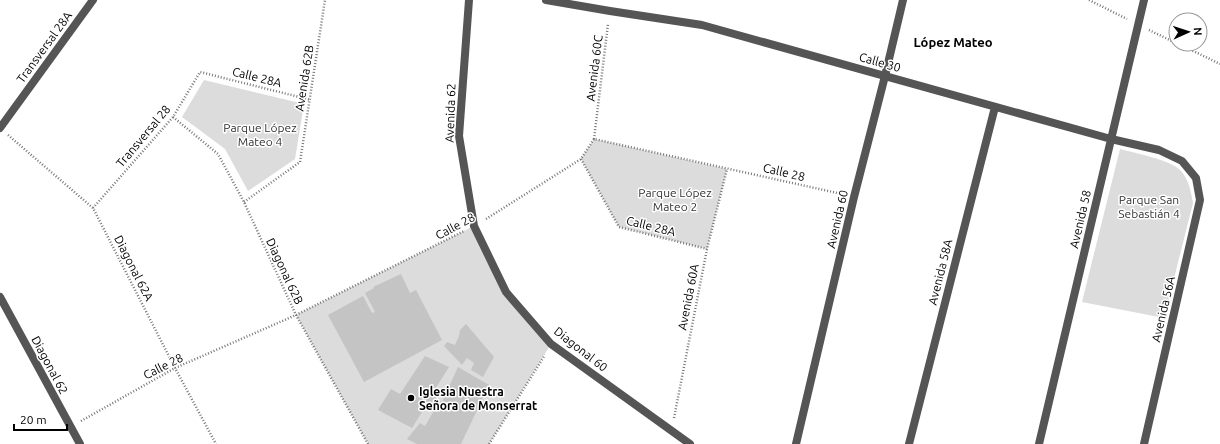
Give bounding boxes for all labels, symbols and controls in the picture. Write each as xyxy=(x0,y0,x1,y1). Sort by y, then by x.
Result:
street label: Transversal 28A xyxy=(14,9,74,85)
north arrow xyxy=(1168,12,1208,52)
text: N xyxy=(1192,27,1204,36)
street label: Avenida 60C xyxy=(583,33,605,102)
district label: López Mateo xyxy=(913,35,993,49)
street label: Avenida 62B xyxy=(292,44,316,112)
street label: Calle 30 xyxy=(858,50,903,74)
street label: Calle 28A xyxy=(231,65,283,89)
street label: Avenida 62 xyxy=(442,83,458,143)
street label: Transversal 28 xyxy=(113,102,173,170)
park label: Parque López Mateo 4 xyxy=(223,121,297,148)
street label: Calle 28 xyxy=(762,161,807,183)
park label: Parque López Mateo 2 xyxy=(638,186,712,213)
street label: Avenida 60 xyxy=(824,188,850,249)
street label: Avenida 58 xyxy=(1067,188,1093,249)
park label: Parque San Sebastián 4 xyxy=(1118,193,1180,220)
street label: Calle 28 xyxy=(433,210,477,242)
street label: Calle 28A xyxy=(625,214,677,238)
street label: Diagonal 62A xyxy=(112,233,156,303)
street label: Diagonal 62B xyxy=(264,236,306,306)
street label: Avenida 58A xyxy=(926,238,954,306)
street label: Avenida 60A xyxy=(675,263,701,331)
street label: Avenida 56A xyxy=(1149,275,1177,343)
street label: Diagonal 60 xyxy=(552,324,610,374)
street label: Diagonal 62 xyxy=(29,334,71,396)
street label: Calle 28 xyxy=(141,350,185,381)
place label: Iglesia Nuestra Señora de Monserrat xyxy=(419,385,537,412)
marker: Iglesia Nuestra Señora de Monserrat xyxy=(406,393,416,403)
scale bar xyxy=(14,406,67,432)
text: 20 m xyxy=(20,413,47,426)

